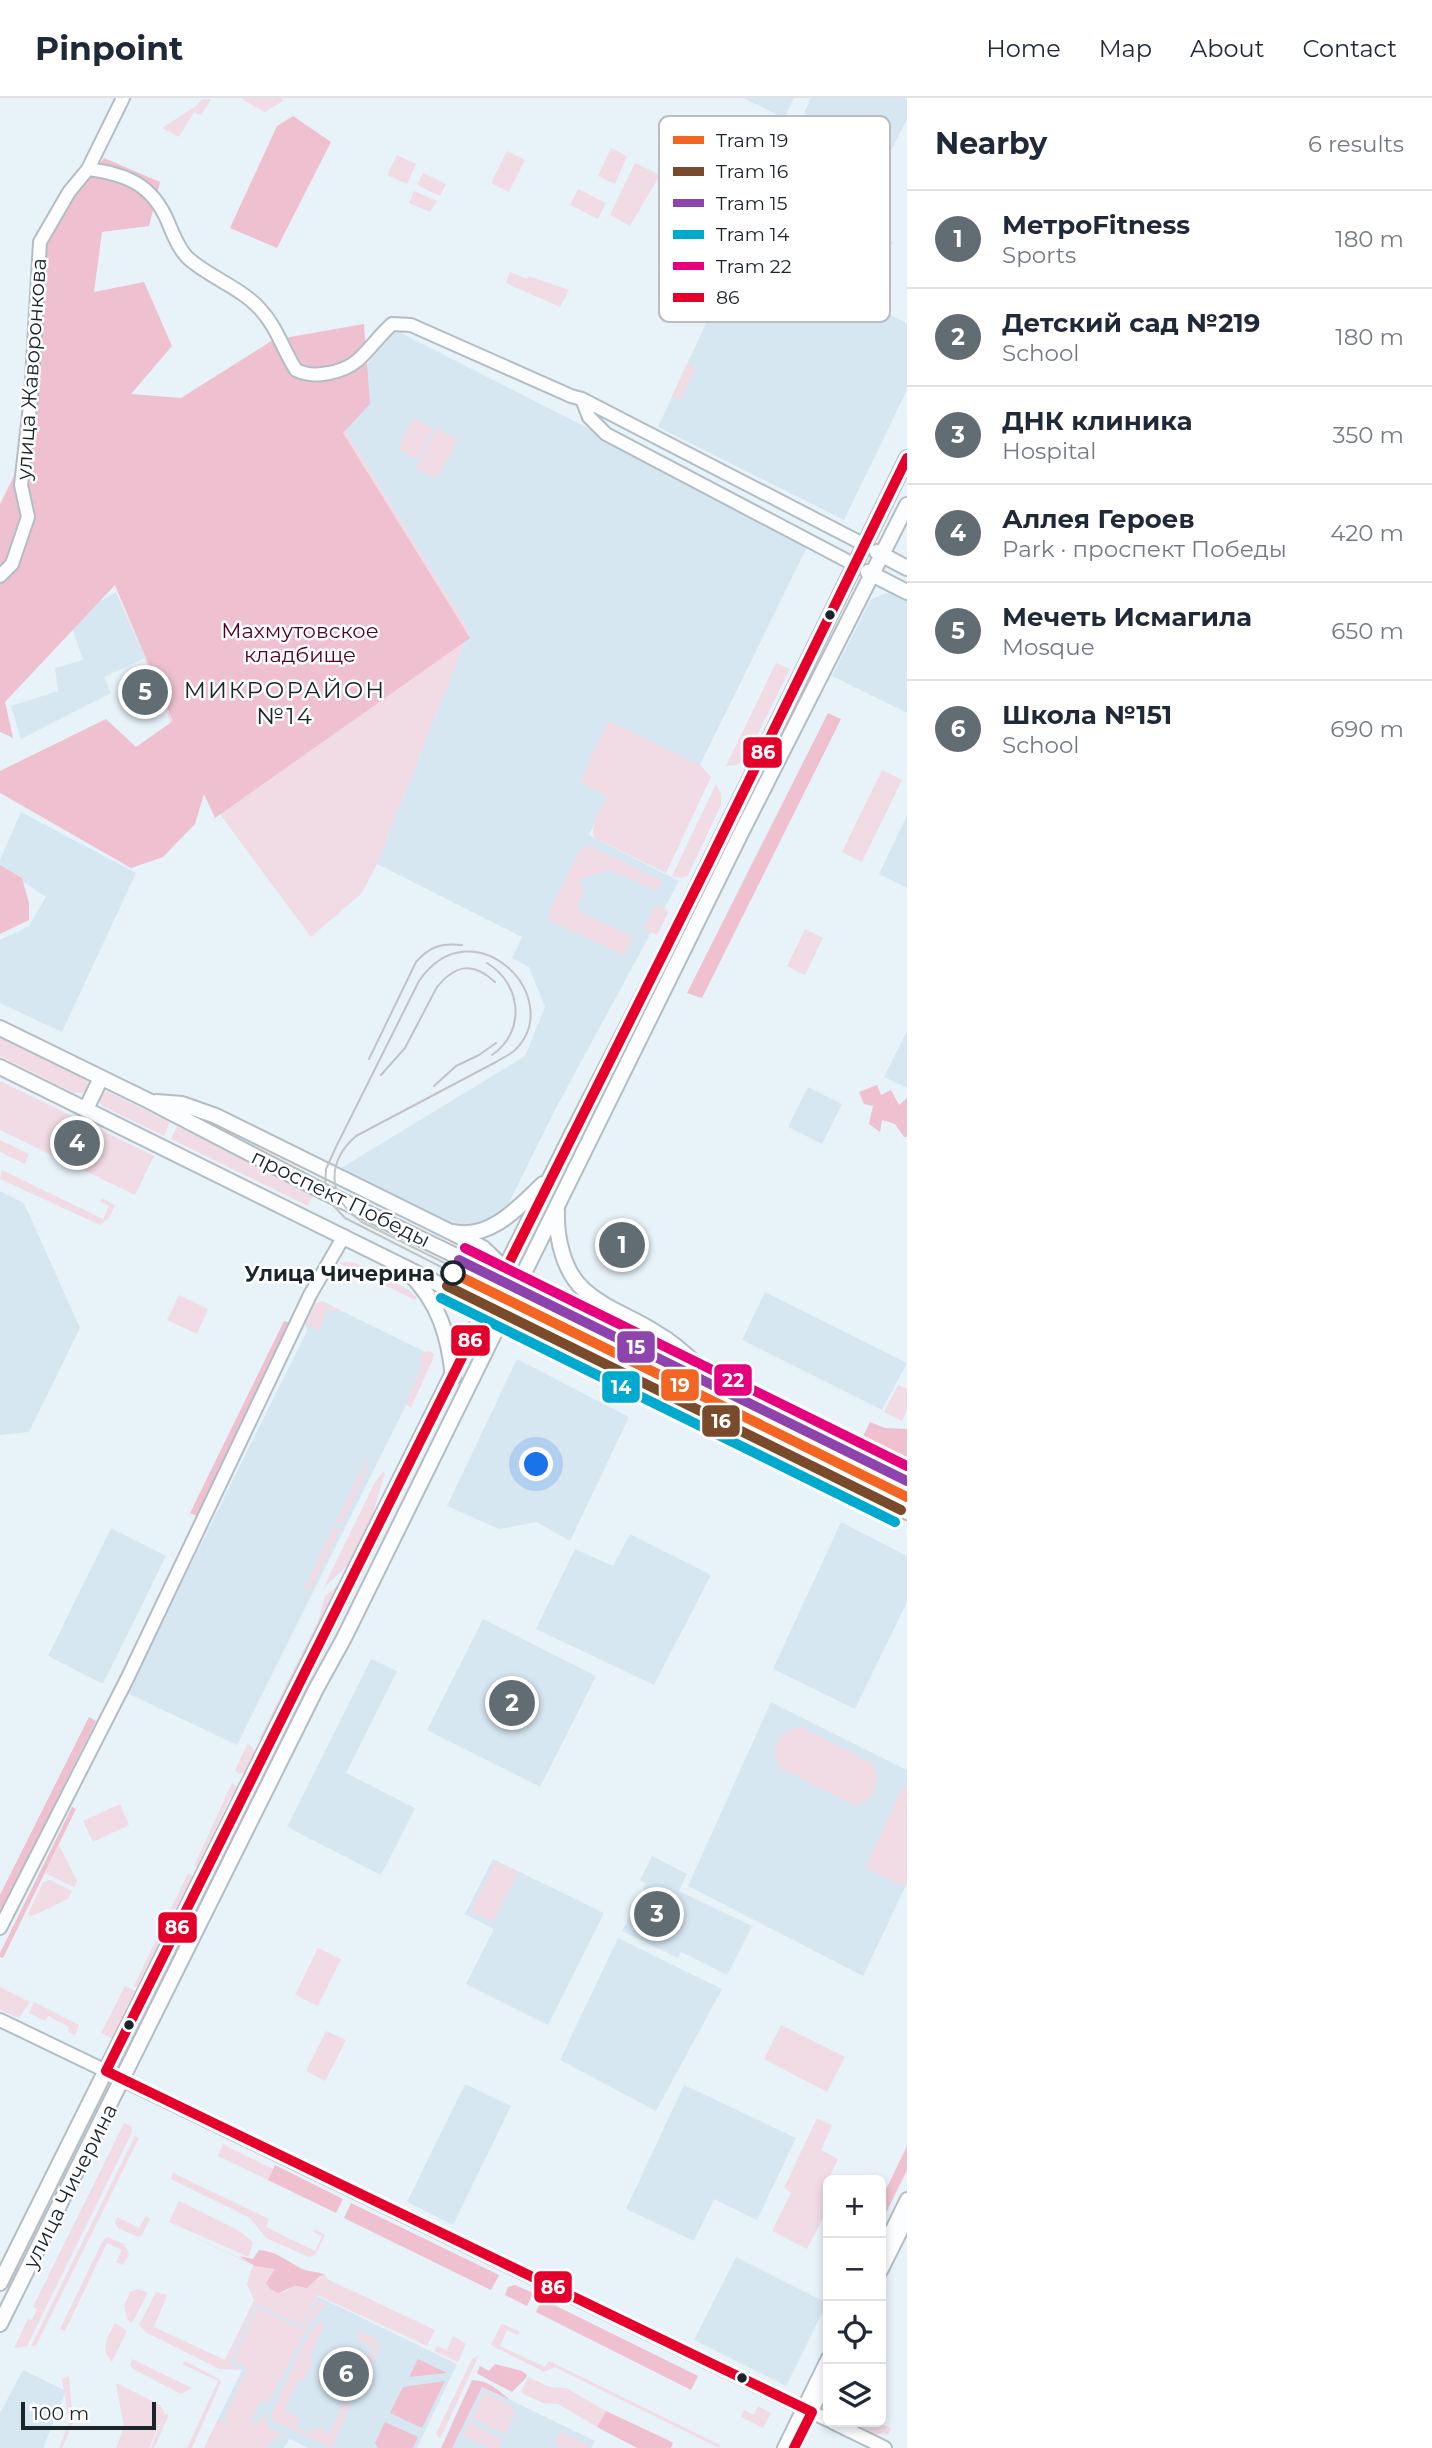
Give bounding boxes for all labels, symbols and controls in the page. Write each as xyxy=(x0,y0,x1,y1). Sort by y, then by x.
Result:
text: Pinpoint xyxy=(35,28,183,68)
text: Home xyxy=(986,34,1061,63)
text: Map xyxy=(1099,34,1152,63)
text: About xyxy=(1190,34,1264,63)
text: Contact xyxy=(1302,34,1397,63)
legend xyxy=(659,116,890,322)
text: Nearby xyxy=(935,125,1047,162)
text: Tram 19 xyxy=(716,129,788,152)
text: 6 results xyxy=(1308,130,1404,158)
text: Tram 16 xyxy=(716,160,788,183)
text: Tram 15 xyxy=(716,192,788,215)
text: МетроFitness xyxy=(1002,209,1190,241)
text: Tram 14 xyxy=(716,223,790,246)
text: 1 xyxy=(953,225,963,253)
text: 180 m xyxy=(1335,225,1404,253)
text: Sports xyxy=(1002,241,1076,269)
text: Tram 22 xyxy=(716,255,792,278)
street label: улица Жаворонкова xyxy=(11,257,51,482)
text: 86 xyxy=(716,286,740,309)
text: Детский сад №219 xyxy=(1002,307,1260,339)
text: 2 xyxy=(951,323,965,351)
text: 180 m xyxy=(1335,323,1404,351)
text: School xyxy=(1002,339,1080,367)
text: ДНК клиника xyxy=(1002,405,1192,437)
text: 3 xyxy=(951,421,965,449)
text: 350 m xyxy=(1333,421,1404,449)
text: Hospital xyxy=(1002,437,1097,465)
text: Аллея Героев xyxy=(1002,503,1195,535)
text: 4 xyxy=(950,519,966,547)
text: 420 m xyxy=(1330,519,1404,547)
text: Park · проспект Победы xyxy=(1002,535,1287,563)
text: Мечеть Исмагила xyxy=(1002,601,1252,633)
unlabelled marker xyxy=(823,608,837,622)
text: 5 xyxy=(951,617,965,645)
text: 650 m xyxy=(1331,617,1404,645)
park label: Махмутовское кладбище xyxy=(221,618,379,667)
text: Mosque xyxy=(1002,633,1095,661)
pin: 5 xyxy=(122,666,168,718)
district label: МИКРОРАЙОН №14 xyxy=(184,676,386,730)
text: Школа №151 xyxy=(1002,699,1172,731)
text: 6 xyxy=(951,715,965,743)
text: 690 m xyxy=(1330,715,1404,743)
text: School xyxy=(1002,731,1080,759)
line badge: 86 xyxy=(742,736,783,769)
text: 86 xyxy=(751,741,775,764)
pin: 4 xyxy=(54,1117,100,1169)
street label: проспект Победы xyxy=(248,1144,434,1252)
pin: 1 xyxy=(599,1219,645,1271)
place label: Улица Чичерина xyxy=(245,1261,435,1286)
marker: Улица Чичерина xyxy=(441,1261,465,1285)
line badge: 86 xyxy=(450,1324,491,1357)
text: 86 xyxy=(458,1329,482,1352)
line badge: 15 xyxy=(616,1330,656,1364)
text: 15 xyxy=(627,1336,645,1359)
line badge: 22 xyxy=(713,1363,753,1397)
line badge: 19 xyxy=(660,1368,700,1402)
text: 22 xyxy=(722,1369,744,1392)
line badge: 14 xyxy=(601,1370,641,1404)
text: 19 xyxy=(670,1374,690,1397)
text: 14 xyxy=(611,1376,631,1399)
line badge: 16 xyxy=(701,1404,741,1438)
text: 16 xyxy=(711,1410,731,1433)
your location xyxy=(519,1447,553,1481)
pin: 2 xyxy=(489,1677,535,1729)
pin: 3 xyxy=(634,1888,680,1940)
line badge: 86 xyxy=(157,1911,198,1944)
text: 86 xyxy=(165,1916,189,1939)
unlabelled marker xyxy=(122,2018,136,2032)
street label: улица Чичерина xyxy=(17,2100,122,2273)
map controls xyxy=(823,2175,886,2427)
button: + xyxy=(823,2175,886,2238)
button: − xyxy=(823,2238,886,2301)
line badge: 86 xyxy=(533,2270,573,2304)
text: 86 xyxy=(541,2276,565,2299)
button: locate xyxy=(823,2301,886,2364)
pin: 6 xyxy=(323,2348,369,2400)
button: layers xyxy=(823,2364,886,2427)
unlabelled marker xyxy=(735,2371,749,2385)
scale bar xyxy=(21,2399,156,2431)
text: 100 m xyxy=(32,2402,89,2425)

